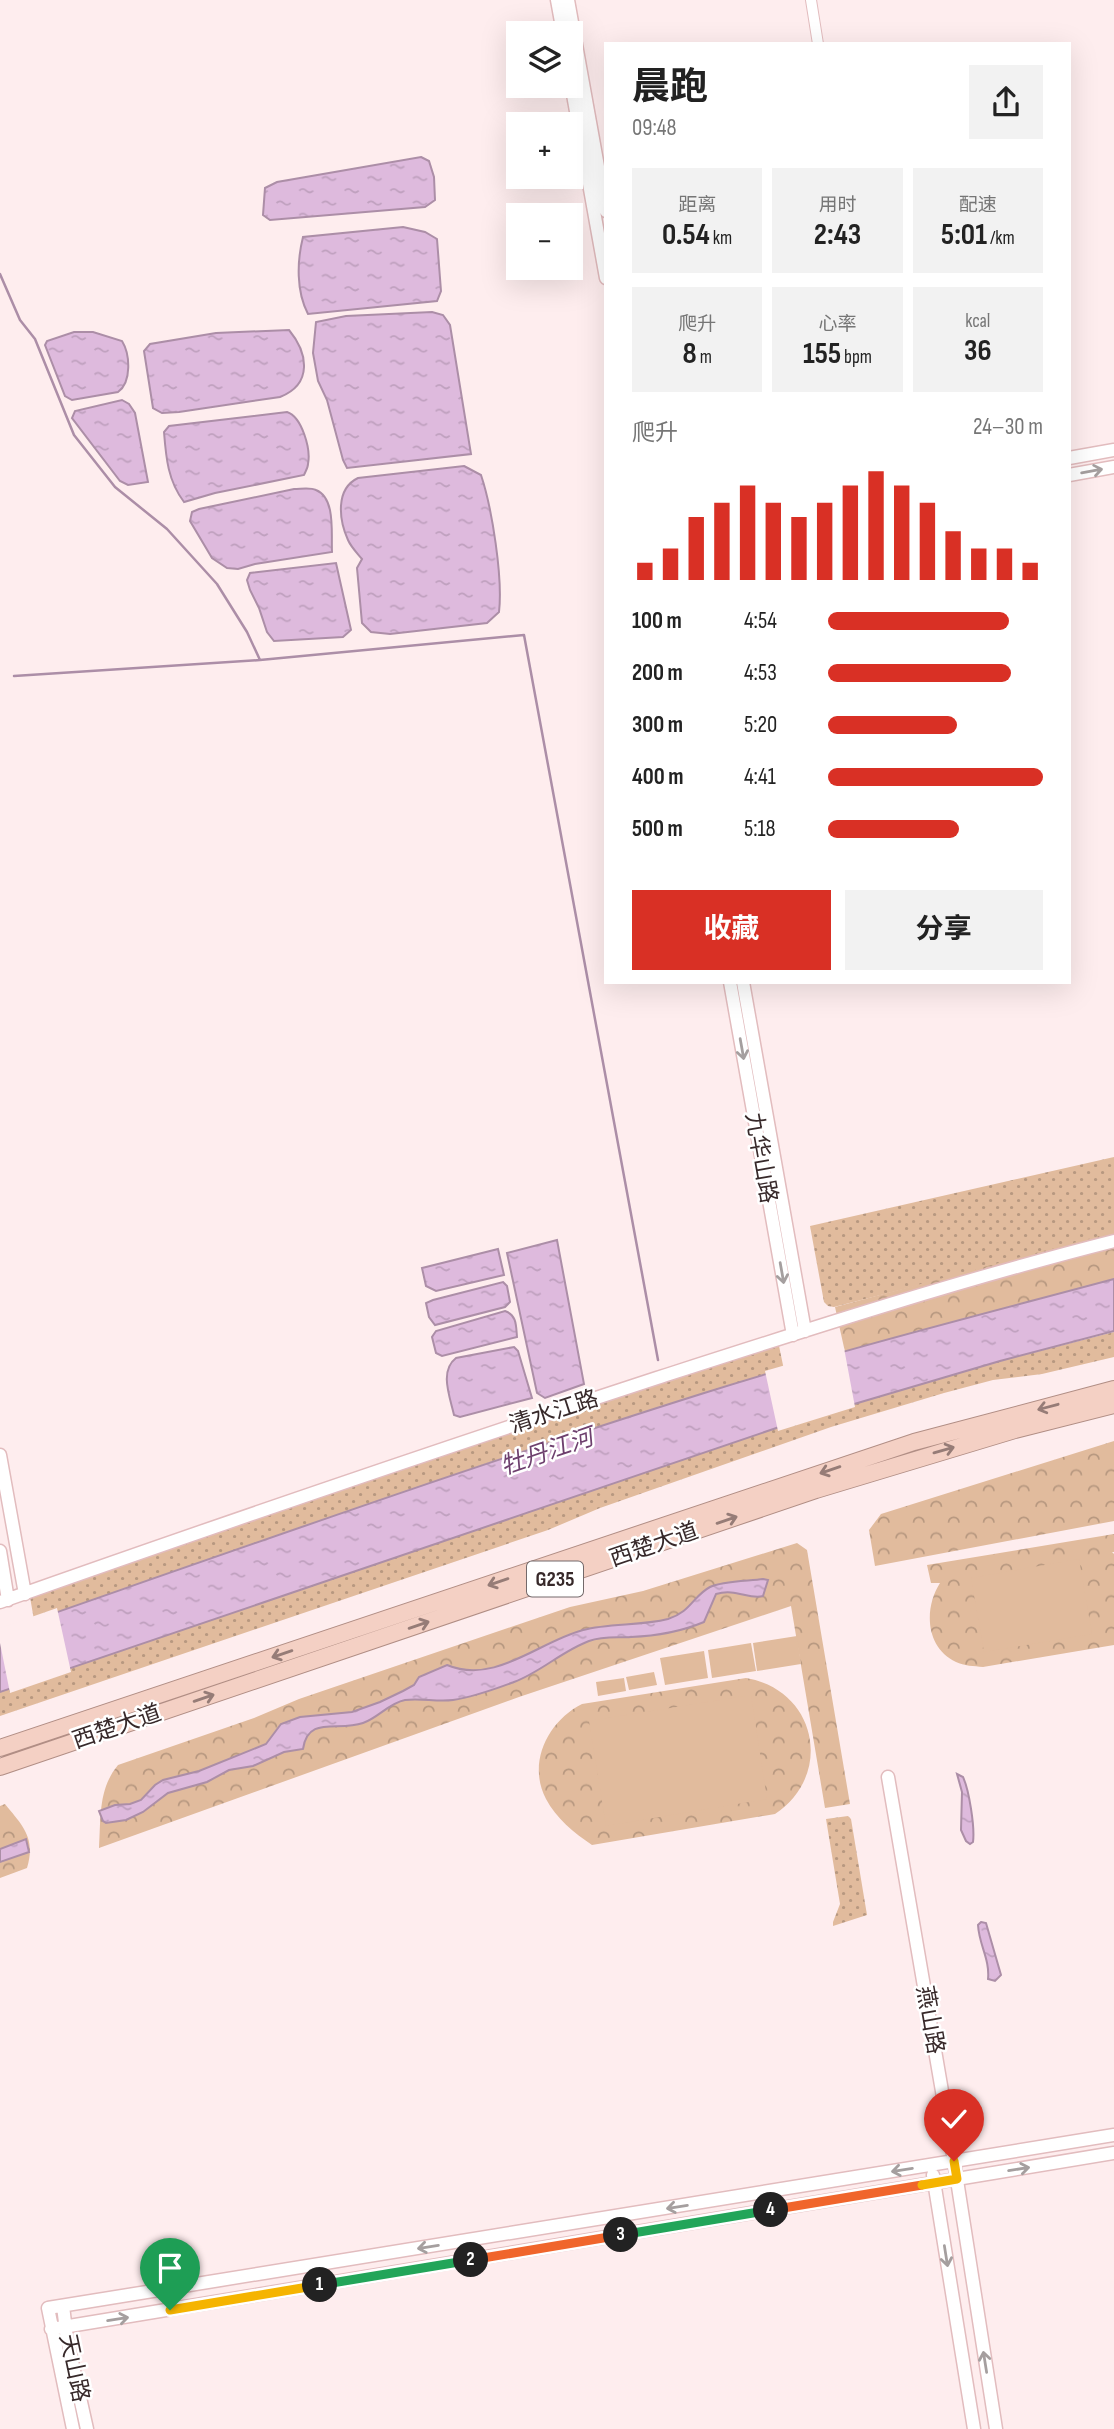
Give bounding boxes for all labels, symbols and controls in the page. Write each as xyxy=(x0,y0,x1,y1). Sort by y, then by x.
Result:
map controls xyxy=(506,21,583,280)
button: layers xyxy=(506,21,583,98)
text: 晨跑 xyxy=(632,65,708,110)
button: share xyxy=(969,65,1043,139)
button: + xyxy=(506,112,583,189)
text: 09:48 xyxy=(632,114,677,142)
text: 距离 xyxy=(678,194,716,217)
text: 用时 xyxy=(818,194,857,217)
text: 配速 xyxy=(959,194,997,217)
button: − xyxy=(506,203,583,280)
text: 0.54 xyxy=(662,217,710,253)
text: 2:43 xyxy=(814,217,861,253)
text: 5:01 xyxy=(941,217,987,253)
text: km xyxy=(710,227,732,250)
text: /km xyxy=(987,227,1015,250)
text: kcal xyxy=(965,310,990,333)
text: 爬升 xyxy=(678,313,716,336)
text: 心率 xyxy=(818,313,857,336)
text: 36 xyxy=(964,333,992,369)
text: 8 xyxy=(682,336,697,372)
text: 155 xyxy=(803,336,841,372)
text: m xyxy=(697,346,712,369)
text: bpm xyxy=(841,346,872,369)
text: 24–30 m xyxy=(973,413,1043,441)
text: 爬升 xyxy=(632,419,678,447)
one-way arrow xyxy=(1080,463,1103,477)
text: 100 m xyxy=(632,607,682,635)
text: 4:54 xyxy=(744,607,777,635)
text: 200 m xyxy=(632,659,683,687)
text: 4:53 xyxy=(744,659,777,687)
text: 300 m xyxy=(632,711,683,739)
text: 5:20 xyxy=(744,711,777,739)
text: 400 m xyxy=(632,763,683,791)
text: 4:41 xyxy=(744,763,776,791)
text: 500 m xyxy=(632,815,683,843)
text: 5:18 xyxy=(744,815,776,843)
button: 收藏 xyxy=(632,890,831,970)
button: 分享 xyxy=(845,890,1043,970)
one-way arrow xyxy=(736,1037,749,1060)
street label: 九华山路 xyxy=(739,1110,783,1206)
one-way arrow xyxy=(776,1261,789,1284)
street label: 清水江路 xyxy=(506,1384,602,1440)
one-way arrow xyxy=(1037,1401,1059,1414)
water label: 牡丹江河 xyxy=(497,1421,601,1481)
one-way arrow xyxy=(933,1443,955,1456)
one-way arrow xyxy=(819,1465,841,1477)
one-way arrow xyxy=(716,1513,738,1525)
street label: 西楚大道 xyxy=(606,1517,702,1573)
road number: G235 xyxy=(527,1562,583,1596)
one-way arrow xyxy=(487,1576,509,1589)
one-way arrow xyxy=(408,1618,430,1630)
one-way arrow xyxy=(272,1649,294,1661)
one-way arrow xyxy=(192,1691,214,1703)
street label: 西楚大道 xyxy=(69,1699,165,1755)
street label: 燕山路 xyxy=(910,1984,950,2056)
pin xyxy=(924,2089,984,2161)
icon: check xyxy=(935,2100,973,2138)
one-way arrow xyxy=(1007,2162,1030,2175)
one-way arrow xyxy=(891,2164,913,2177)
pin: 4 xyxy=(754,2192,788,2228)
text: 4 xyxy=(766,2198,775,2221)
one-way arrow xyxy=(666,2201,689,2214)
pin: 3 xyxy=(604,2218,638,2252)
text: 3 xyxy=(616,2223,625,2246)
pin xyxy=(140,2238,200,2310)
one-way arrow xyxy=(417,2241,440,2254)
pin: 2 xyxy=(454,2242,489,2278)
one-way arrow xyxy=(940,2244,953,2267)
text: 2 xyxy=(466,2248,475,2271)
icon: arrive xyxy=(151,2249,189,2287)
pin: 1 xyxy=(302,2268,338,2302)
text: 1 xyxy=(316,2273,323,2296)
one-way arrow xyxy=(106,2312,129,2325)
street label: 天山路 xyxy=(53,2331,95,2405)
one-way arrow xyxy=(979,2351,992,2373)

